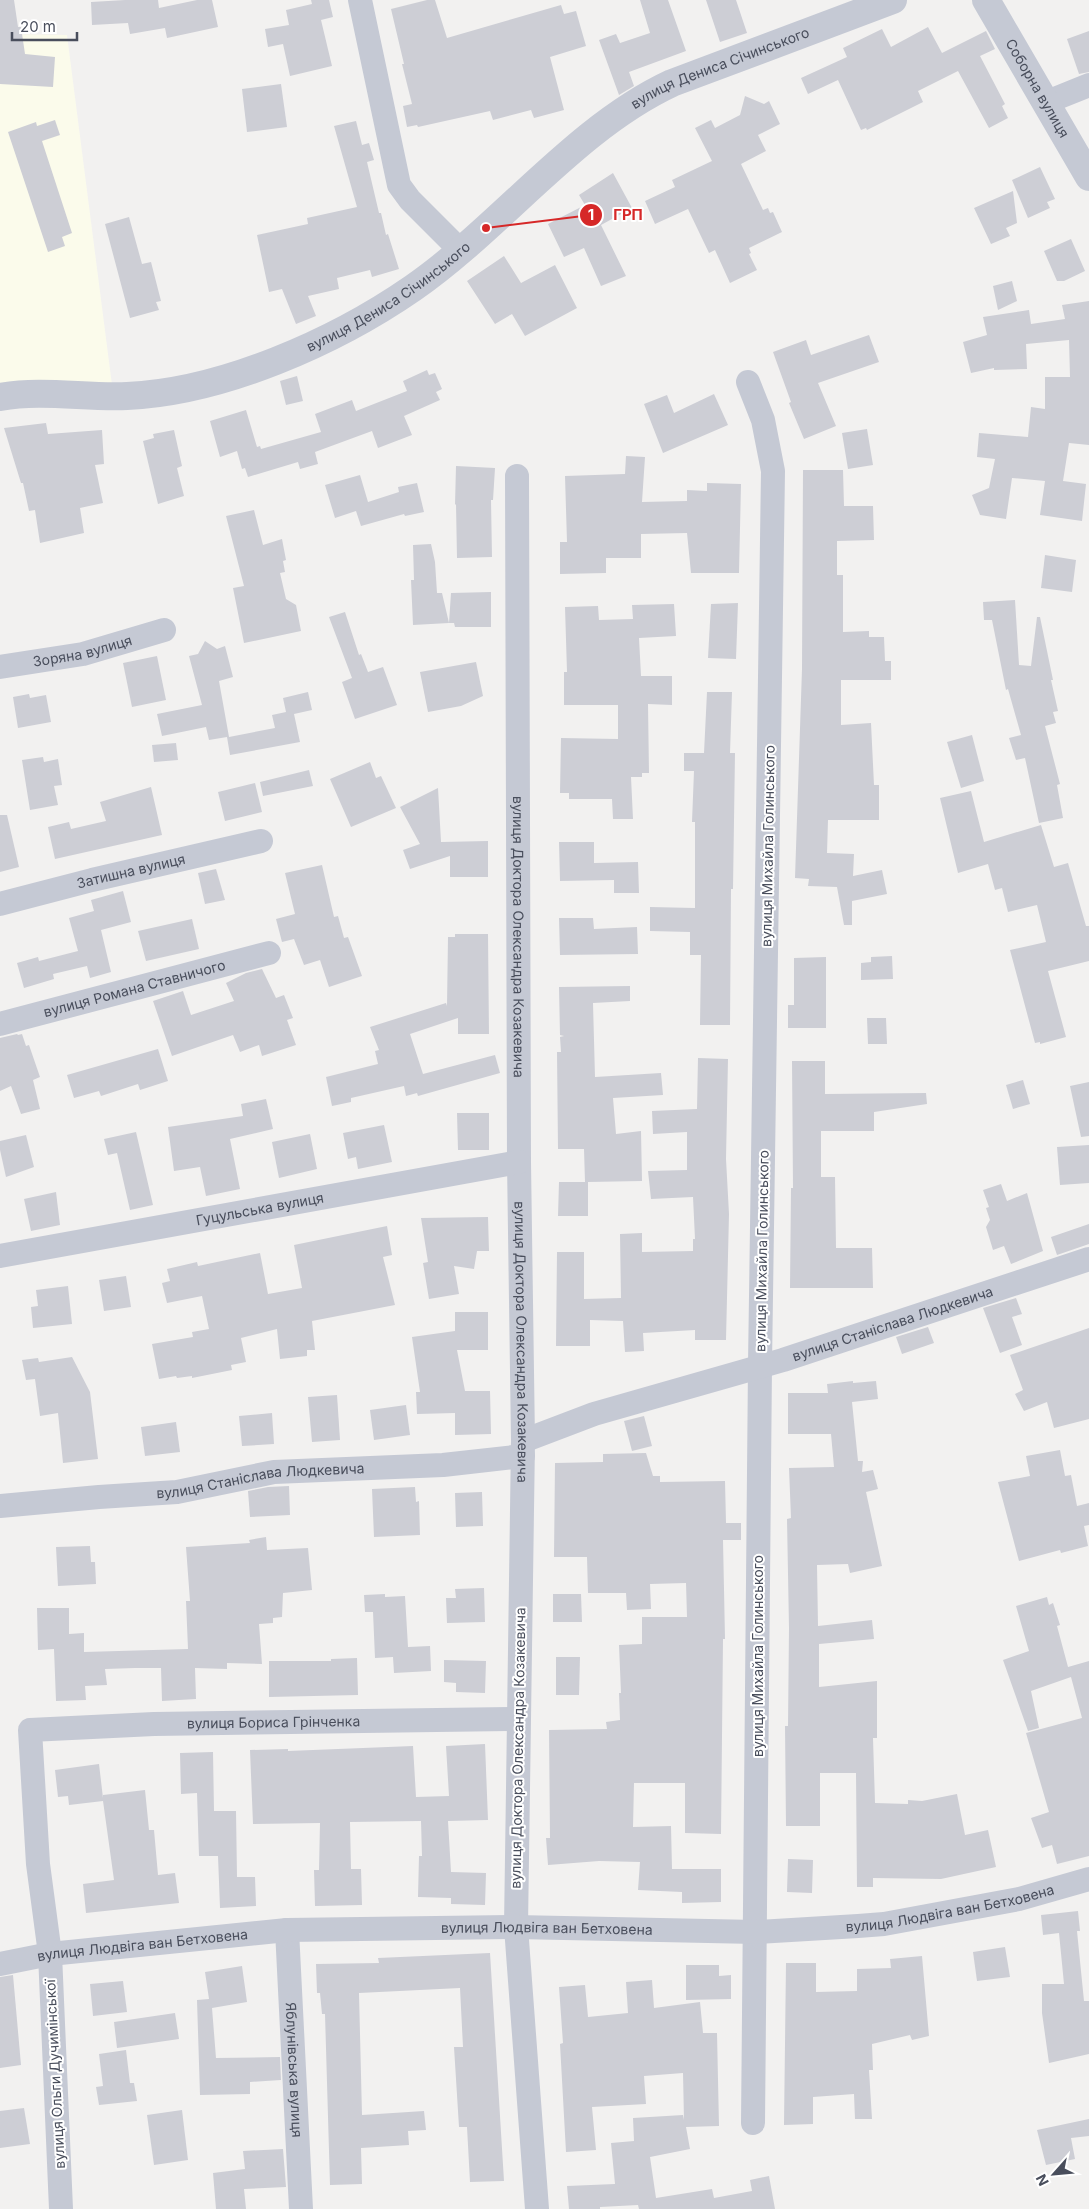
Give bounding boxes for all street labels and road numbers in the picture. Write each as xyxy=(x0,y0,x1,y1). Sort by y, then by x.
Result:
street label: вулиця Дениса Січинського xyxy=(627,23,812,112)
street label: Соборна вулиця xyxy=(1002,35,1073,140)
street label: вулиця Дениса Січинського xyxy=(304,238,473,355)
street label: Зоряна вулиця xyxy=(32,631,134,670)
street label: вулиця Михайла Голинського xyxy=(757,745,778,947)
street label: вулиця Доктора Олександра Козакевича xyxy=(510,796,528,1078)
street label: Затишна вулиця xyxy=(75,850,187,892)
street label: вулиця Романа Ставничого xyxy=(41,956,227,1020)
street label: вулиця Михайла Голинського xyxy=(751,1150,772,1352)
street label: Гуцульська вулиця xyxy=(194,1189,325,1228)
street label: вулиця Доктора Олександра Козакевича xyxy=(512,1201,532,1483)
street label: вулиця Станіслава Людкевича xyxy=(790,1282,995,1364)
street label: вулиця Станіслава Людкевича xyxy=(156,1459,365,1501)
street label: вулиця Михайла Голинського xyxy=(749,1555,766,1757)
street label: вулиця Доктора Олександра Козакевича xyxy=(507,1607,528,1889)
street label: вулиця Бориса Грінченка xyxy=(187,1712,360,1732)
street label: вулиця Людвіга ван Бетховена xyxy=(845,1880,1056,1935)
street label: вулиця Людвіга ван Бетховена xyxy=(441,1918,653,1938)
street label: вулиця Людвіга ван Бетховена xyxy=(36,1925,249,1964)
street label: вулиця Ольги Дучимінської xyxy=(41,1978,68,2169)
street label: Яблунівська вулиця xyxy=(283,2002,306,2138)

